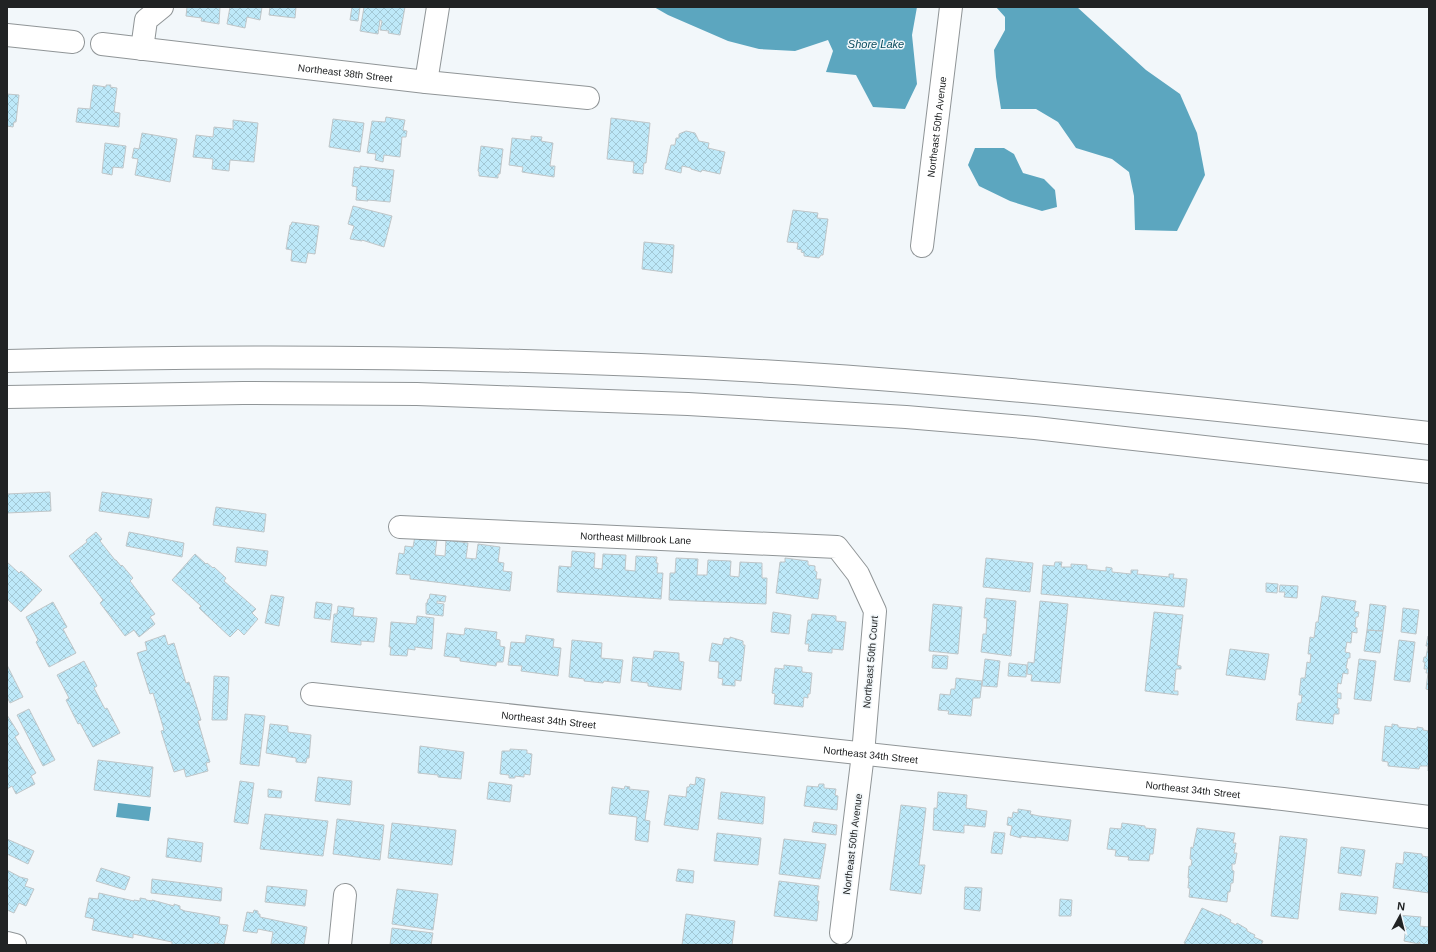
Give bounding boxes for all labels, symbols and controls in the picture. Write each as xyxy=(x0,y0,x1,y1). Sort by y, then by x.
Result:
water label: Shore Lake xyxy=(848,38,904,50)
street label: Northeast 38th Street xyxy=(297,62,393,84)
street label: Northeast 50th Avenue xyxy=(925,75,949,178)
street label: Northeast Millbrook Lane xyxy=(580,530,692,546)
street label: Northeast 50th Court xyxy=(861,615,880,709)
street label: Northeast 34th Street xyxy=(501,710,597,731)
street label: Northeast 34th Street xyxy=(823,744,919,766)
street label: Northeast 34th Street xyxy=(1145,779,1241,800)
street label: Northeast 50th Avenue xyxy=(841,793,864,895)
north arrow xyxy=(1380,896,1420,936)
text: N xyxy=(1397,900,1406,913)

